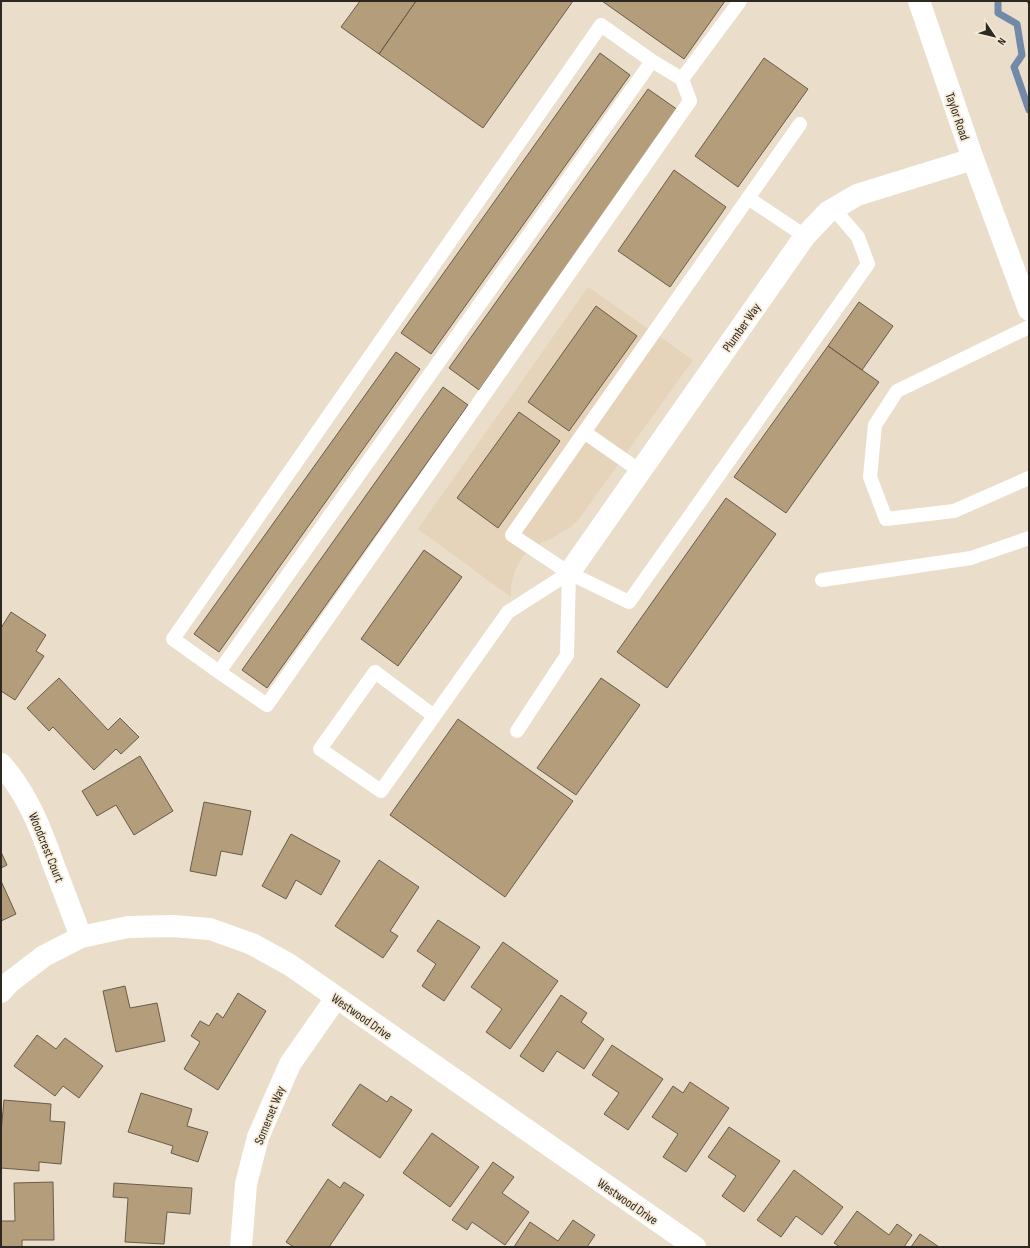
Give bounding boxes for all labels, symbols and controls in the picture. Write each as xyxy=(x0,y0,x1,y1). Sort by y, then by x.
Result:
north arrow xyxy=(974,16,1014,56)
text: N xyxy=(995,35,1009,48)
street label: Taylor Road xyxy=(941,90,973,142)
street label: Plumber Way xyxy=(719,300,764,355)
street label: Woodcrest Court xyxy=(25,810,67,885)
street label: Westwood Drive xyxy=(328,990,395,1044)
street label: Somerset Way xyxy=(251,1084,289,1147)
street label: Westwood Drive xyxy=(594,1175,661,1229)

